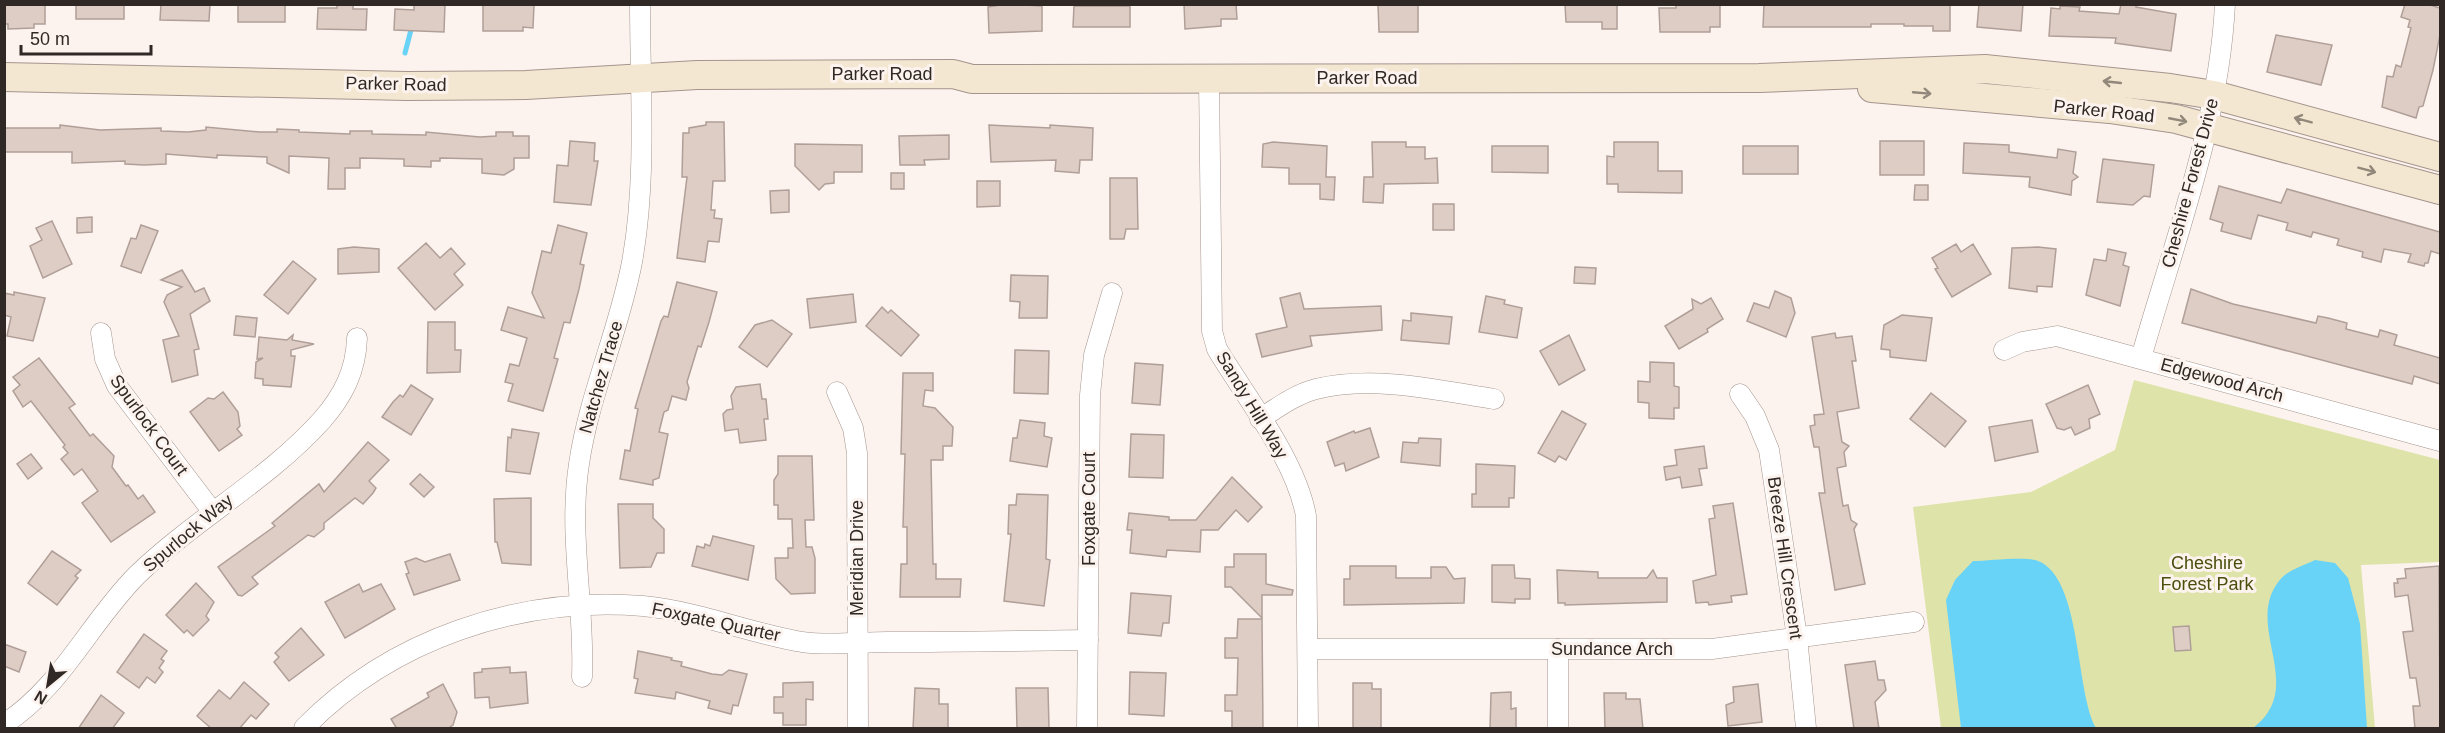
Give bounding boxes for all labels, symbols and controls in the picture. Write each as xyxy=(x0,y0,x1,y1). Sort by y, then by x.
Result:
scale bar xyxy=(21,18,152,56)
text: 50 m xyxy=(30,29,70,49)
street label: Parker Road xyxy=(831,64,933,84)
street label: Parker Road xyxy=(1316,68,1418,88)
street label: Parker Road xyxy=(345,73,447,95)
one-way arrow xyxy=(2103,76,2123,87)
one-way arrow xyxy=(1912,88,1931,99)
street label: Parker Road xyxy=(2053,96,2155,126)
street label: Cheshire Forest Drive xyxy=(2158,96,2222,270)
one-way arrow xyxy=(2294,113,2313,125)
one-way arrow xyxy=(2168,115,2188,126)
one-way arrow xyxy=(2357,165,2376,176)
street label: Natchez Trace xyxy=(575,318,627,436)
street label: Sandy Hill Way xyxy=(1212,348,1292,462)
street label: Edgewood Arch xyxy=(2159,354,2285,406)
street label: Spurlock Court xyxy=(106,371,192,479)
street label: Foxgate Court xyxy=(1079,452,1099,566)
street label: Breeze Hill Crescent xyxy=(1764,475,1806,641)
street label: Spurlock Way xyxy=(139,490,237,576)
street label: Meridian Drive xyxy=(847,500,867,616)
park label: Cheshire Forest Park xyxy=(2160,553,2255,594)
street label: Foxgate Quarter xyxy=(650,599,782,645)
street label: Sundance Arch xyxy=(1551,639,1673,659)
north arrow xyxy=(18,655,78,715)
text: N xyxy=(31,687,50,708)

